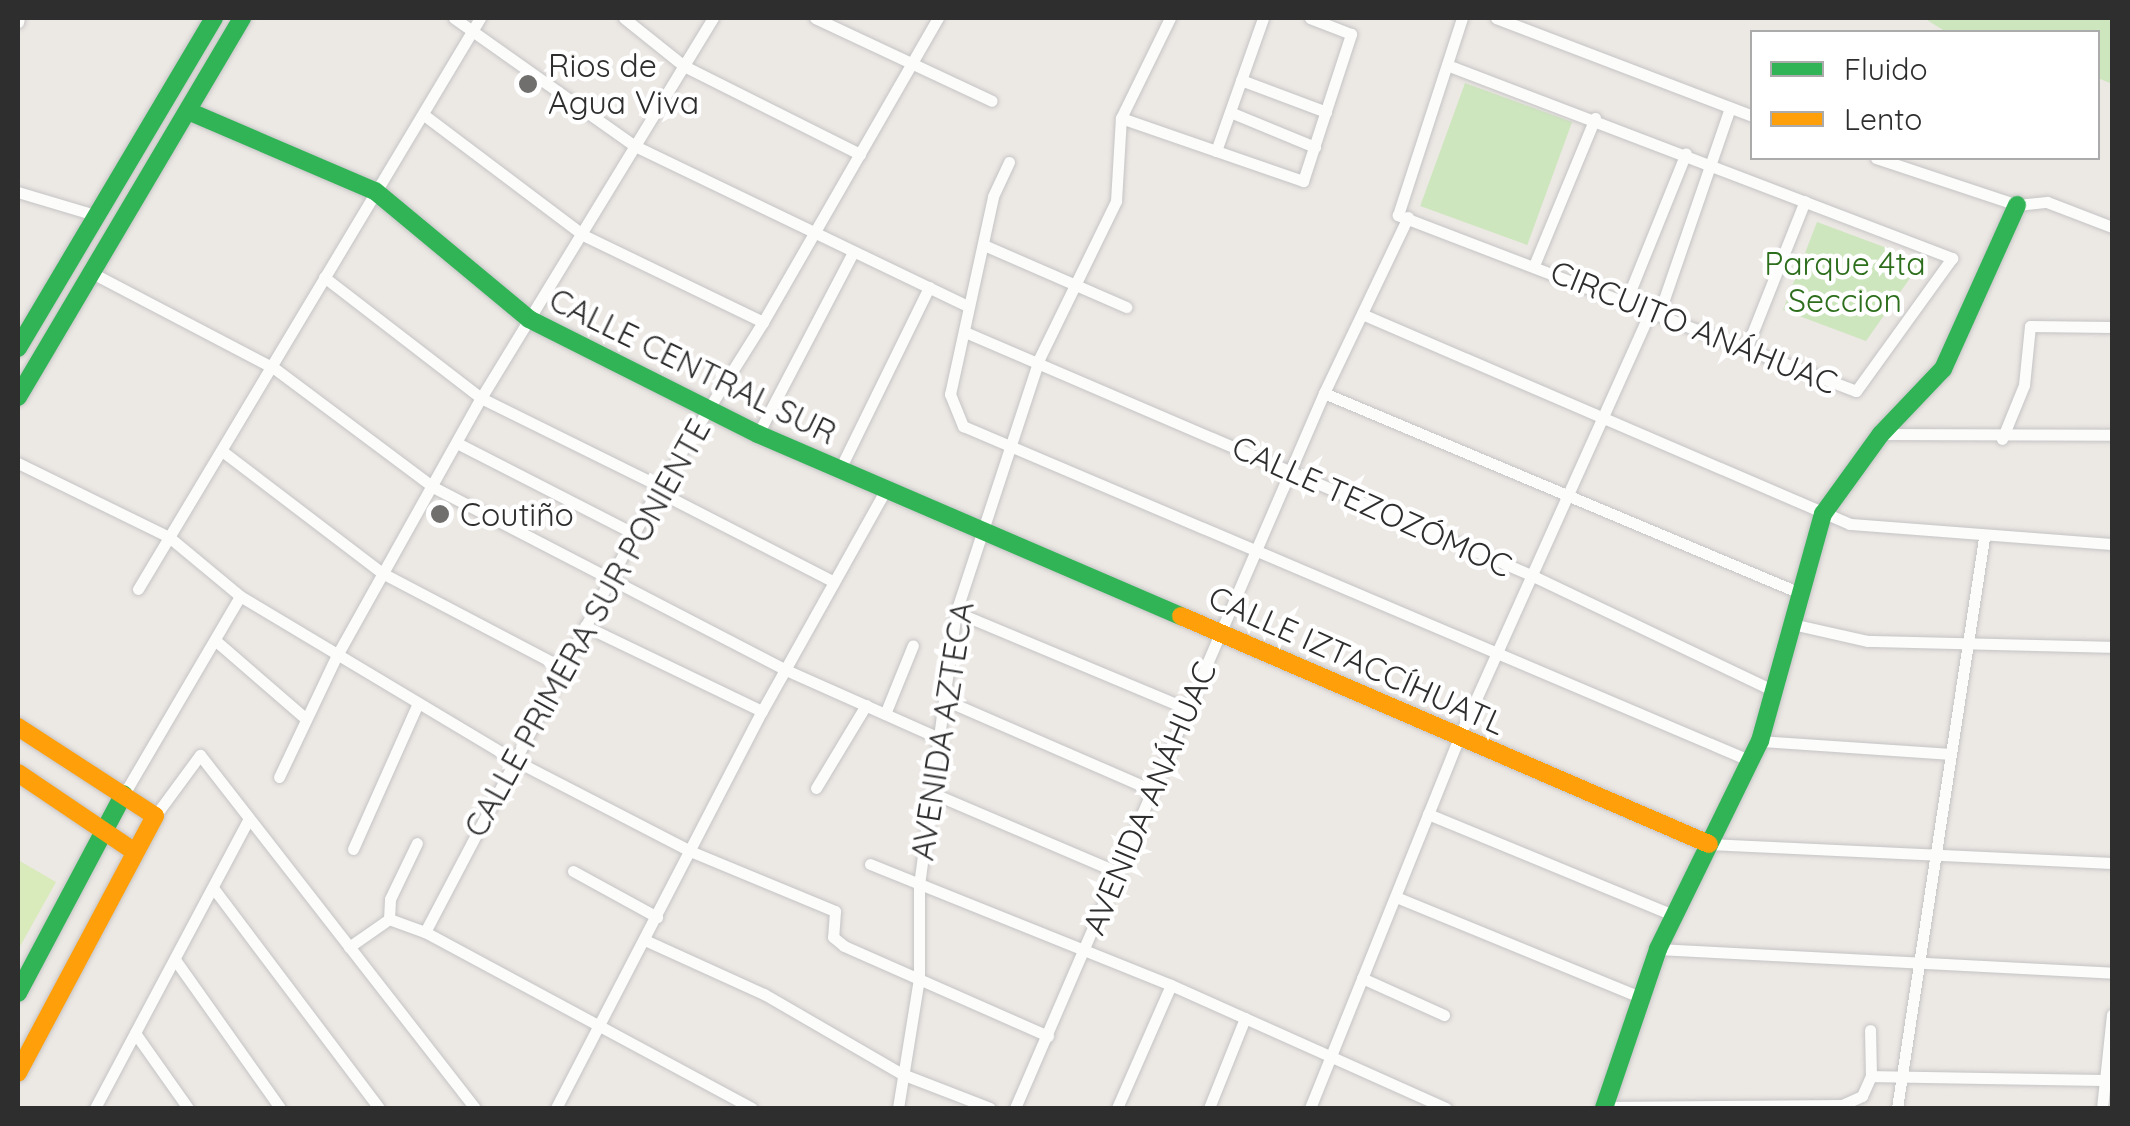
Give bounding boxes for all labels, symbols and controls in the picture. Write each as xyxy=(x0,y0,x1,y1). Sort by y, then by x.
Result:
legend xyxy=(1750,30,2100,160)
place label: Rios de Agua Viva xyxy=(548,47,699,122)
text: Fluido xyxy=(1844,50,1928,88)
marker: Rios de Agua Viva xyxy=(517,73,539,95)
text: Lento xyxy=(1844,100,1922,138)
park label: Parque 4ta Seccion xyxy=(1764,245,1926,320)
street label: CIRCUITO ANÁHUAC xyxy=(1545,252,1843,402)
street label: CALLE CENTRAL SUR xyxy=(543,280,843,452)
street label: CALLE PRIMERA SUR PONIENTE xyxy=(456,413,718,843)
street label: CALLE TEZOZÓMOC xyxy=(1226,427,1518,585)
place label: Coutiño xyxy=(460,495,574,533)
marker: Coutiño xyxy=(429,503,451,525)
street label: CALLE IZTACCÍHUATL xyxy=(1203,577,1511,743)
street label: AVENIDA AZTECA xyxy=(903,599,981,863)
street label: AVENIDA ANÁHUAC xyxy=(1074,656,1224,940)

